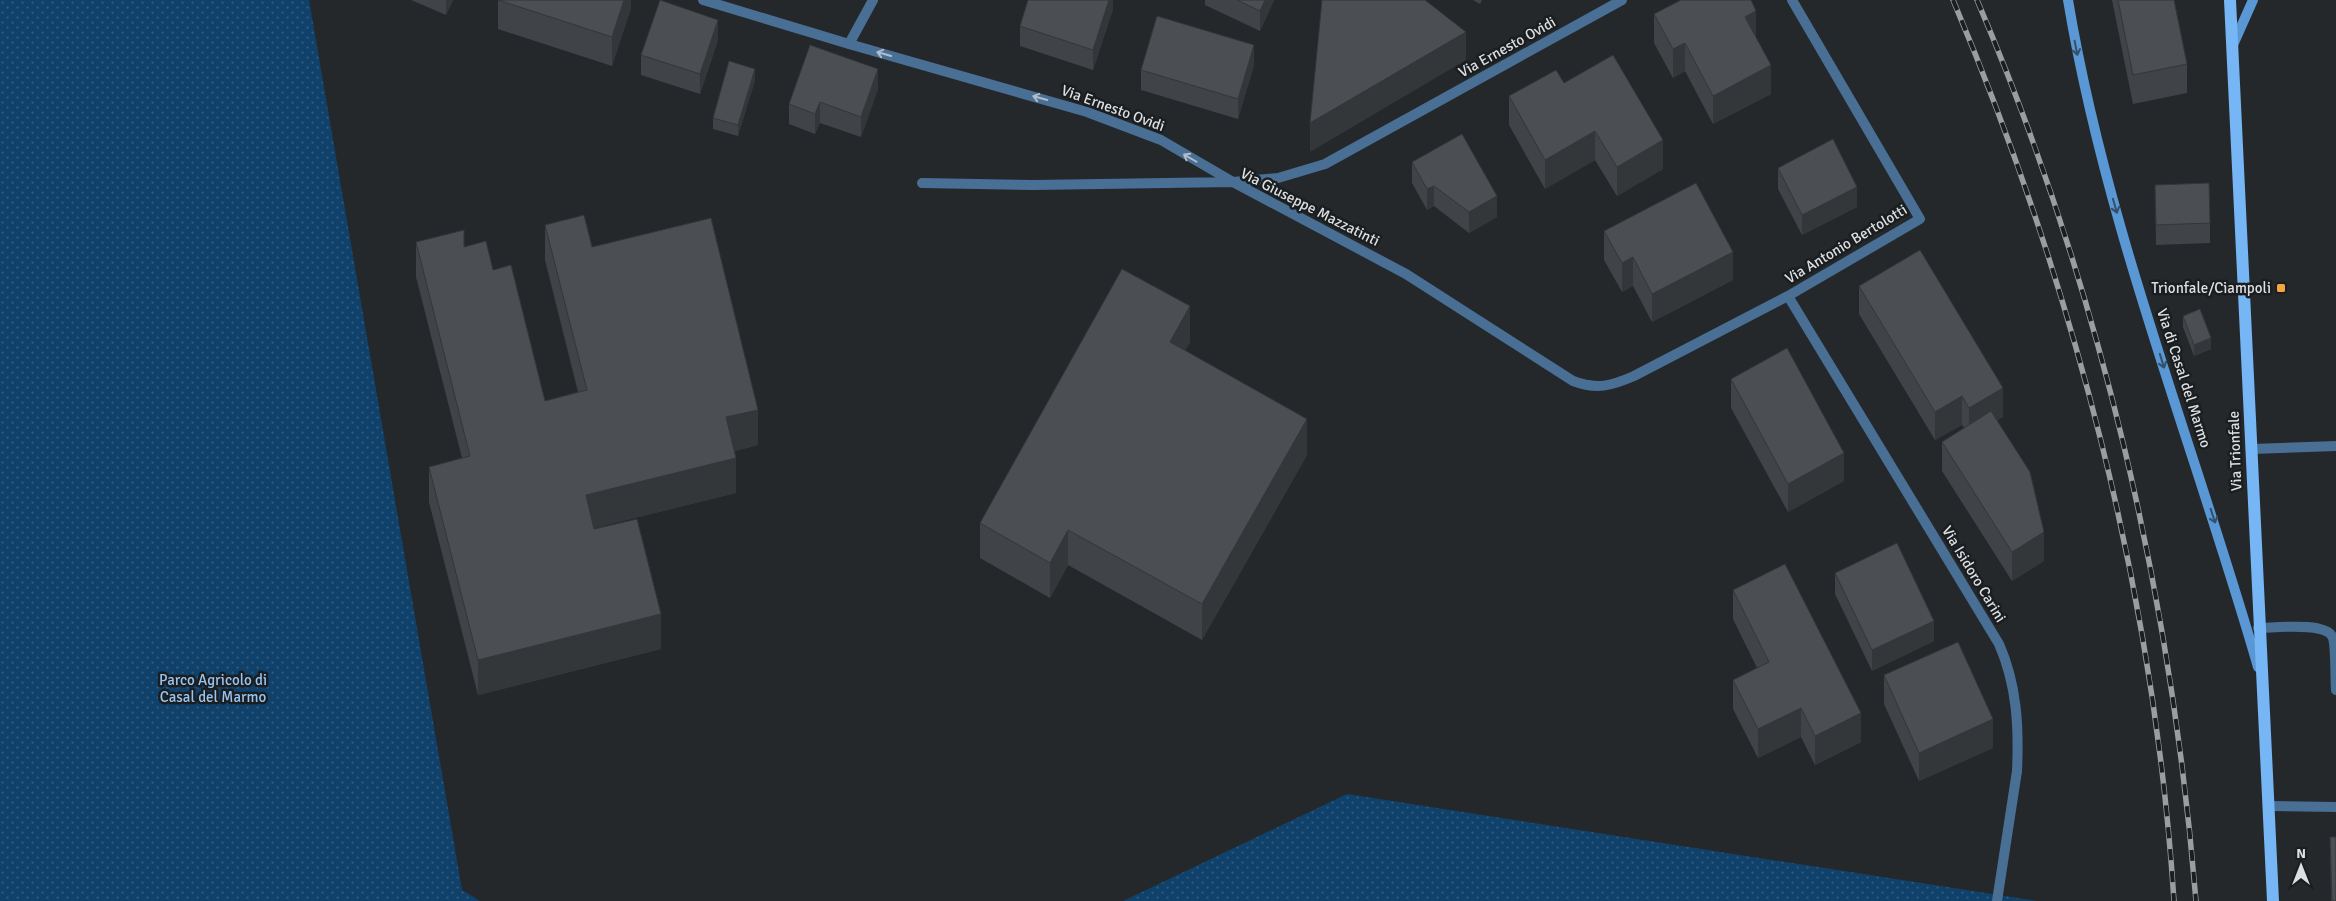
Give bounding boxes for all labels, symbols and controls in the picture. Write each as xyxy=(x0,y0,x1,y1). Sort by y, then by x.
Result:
street label: Via Ernesto Ovidi xyxy=(1455,13,1559,81)
one-way arrow xyxy=(2072,40,2081,56)
one-way arrow xyxy=(876,49,892,58)
street label: Via Ernesto Ovidi xyxy=(1059,81,1167,135)
one-way arrow xyxy=(1033,92,1049,102)
one-way arrow xyxy=(1184,152,1198,162)
street label: Via Giuseppe Mazzatinti xyxy=(1237,164,1383,250)
one-way arrow xyxy=(2111,197,2121,213)
street label: Via Antonio Bertolotti xyxy=(1782,200,1910,288)
place label: Trionfale/Ciampoli xyxy=(2151,279,2271,297)
marker: Trionfale/Ciampoli xyxy=(2275,282,2287,294)
street label: Via di Casal del Marmo xyxy=(2153,306,2215,450)
one-way arrow xyxy=(2157,353,2167,369)
street label: Via Trionfale xyxy=(2225,410,2245,492)
one-way arrow xyxy=(2208,507,2218,523)
street label: Via Isidoro Carini xyxy=(1938,522,2010,626)
park label: Parco Agricolo di Casal del Marmo xyxy=(159,671,267,706)
north arrow xyxy=(2276,841,2326,891)
text: N xyxy=(2296,845,2306,862)

